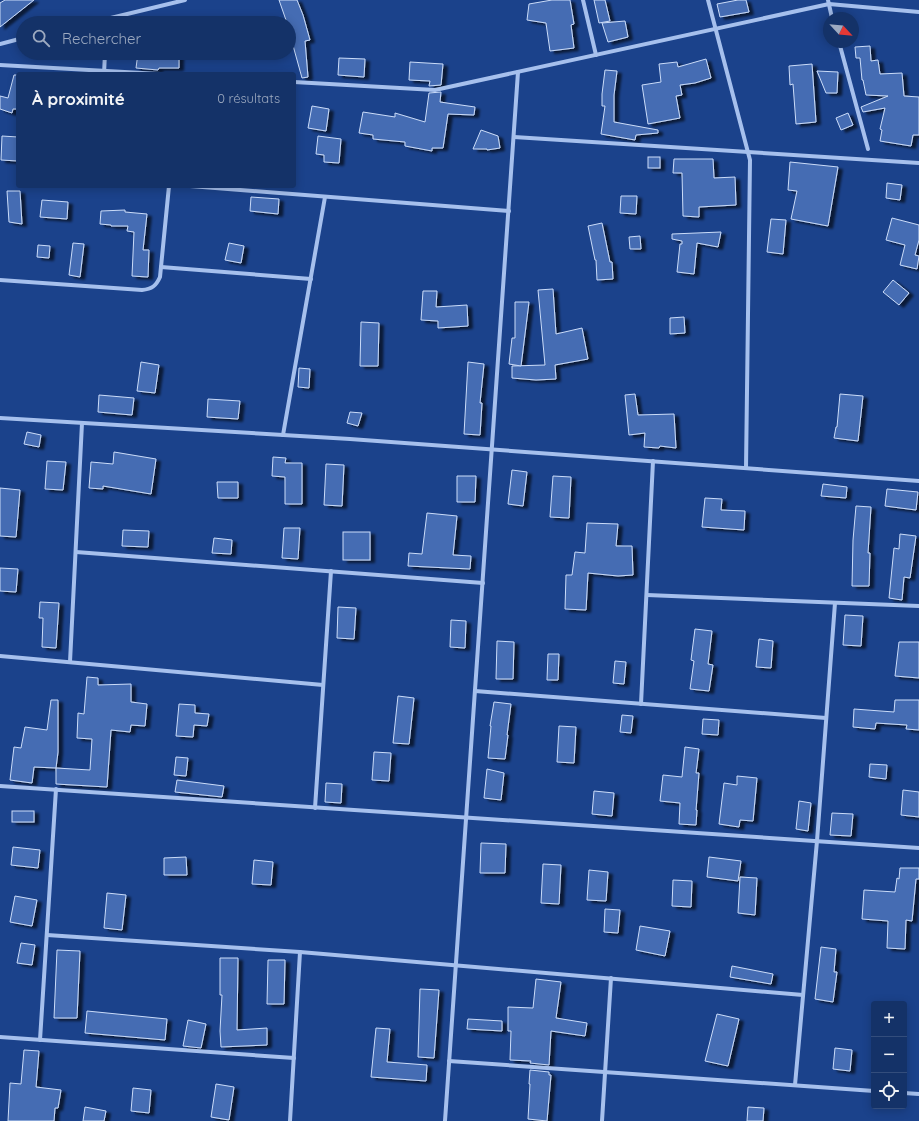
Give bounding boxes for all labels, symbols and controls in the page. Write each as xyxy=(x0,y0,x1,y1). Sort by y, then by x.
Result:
north arrow xyxy=(823,12,859,48)
search box xyxy=(16,16,296,60)
icon: search xyxy=(30,27,52,49)
text: Rechercher xyxy=(62,29,141,48)
text: À proximité xyxy=(32,88,125,109)
text: 0 résultats xyxy=(217,90,280,106)
map controls xyxy=(871,1001,907,1109)
button: + xyxy=(871,1001,907,1037)
button: − xyxy=(871,1037,907,1073)
button: locate xyxy=(871,1073,907,1109)

